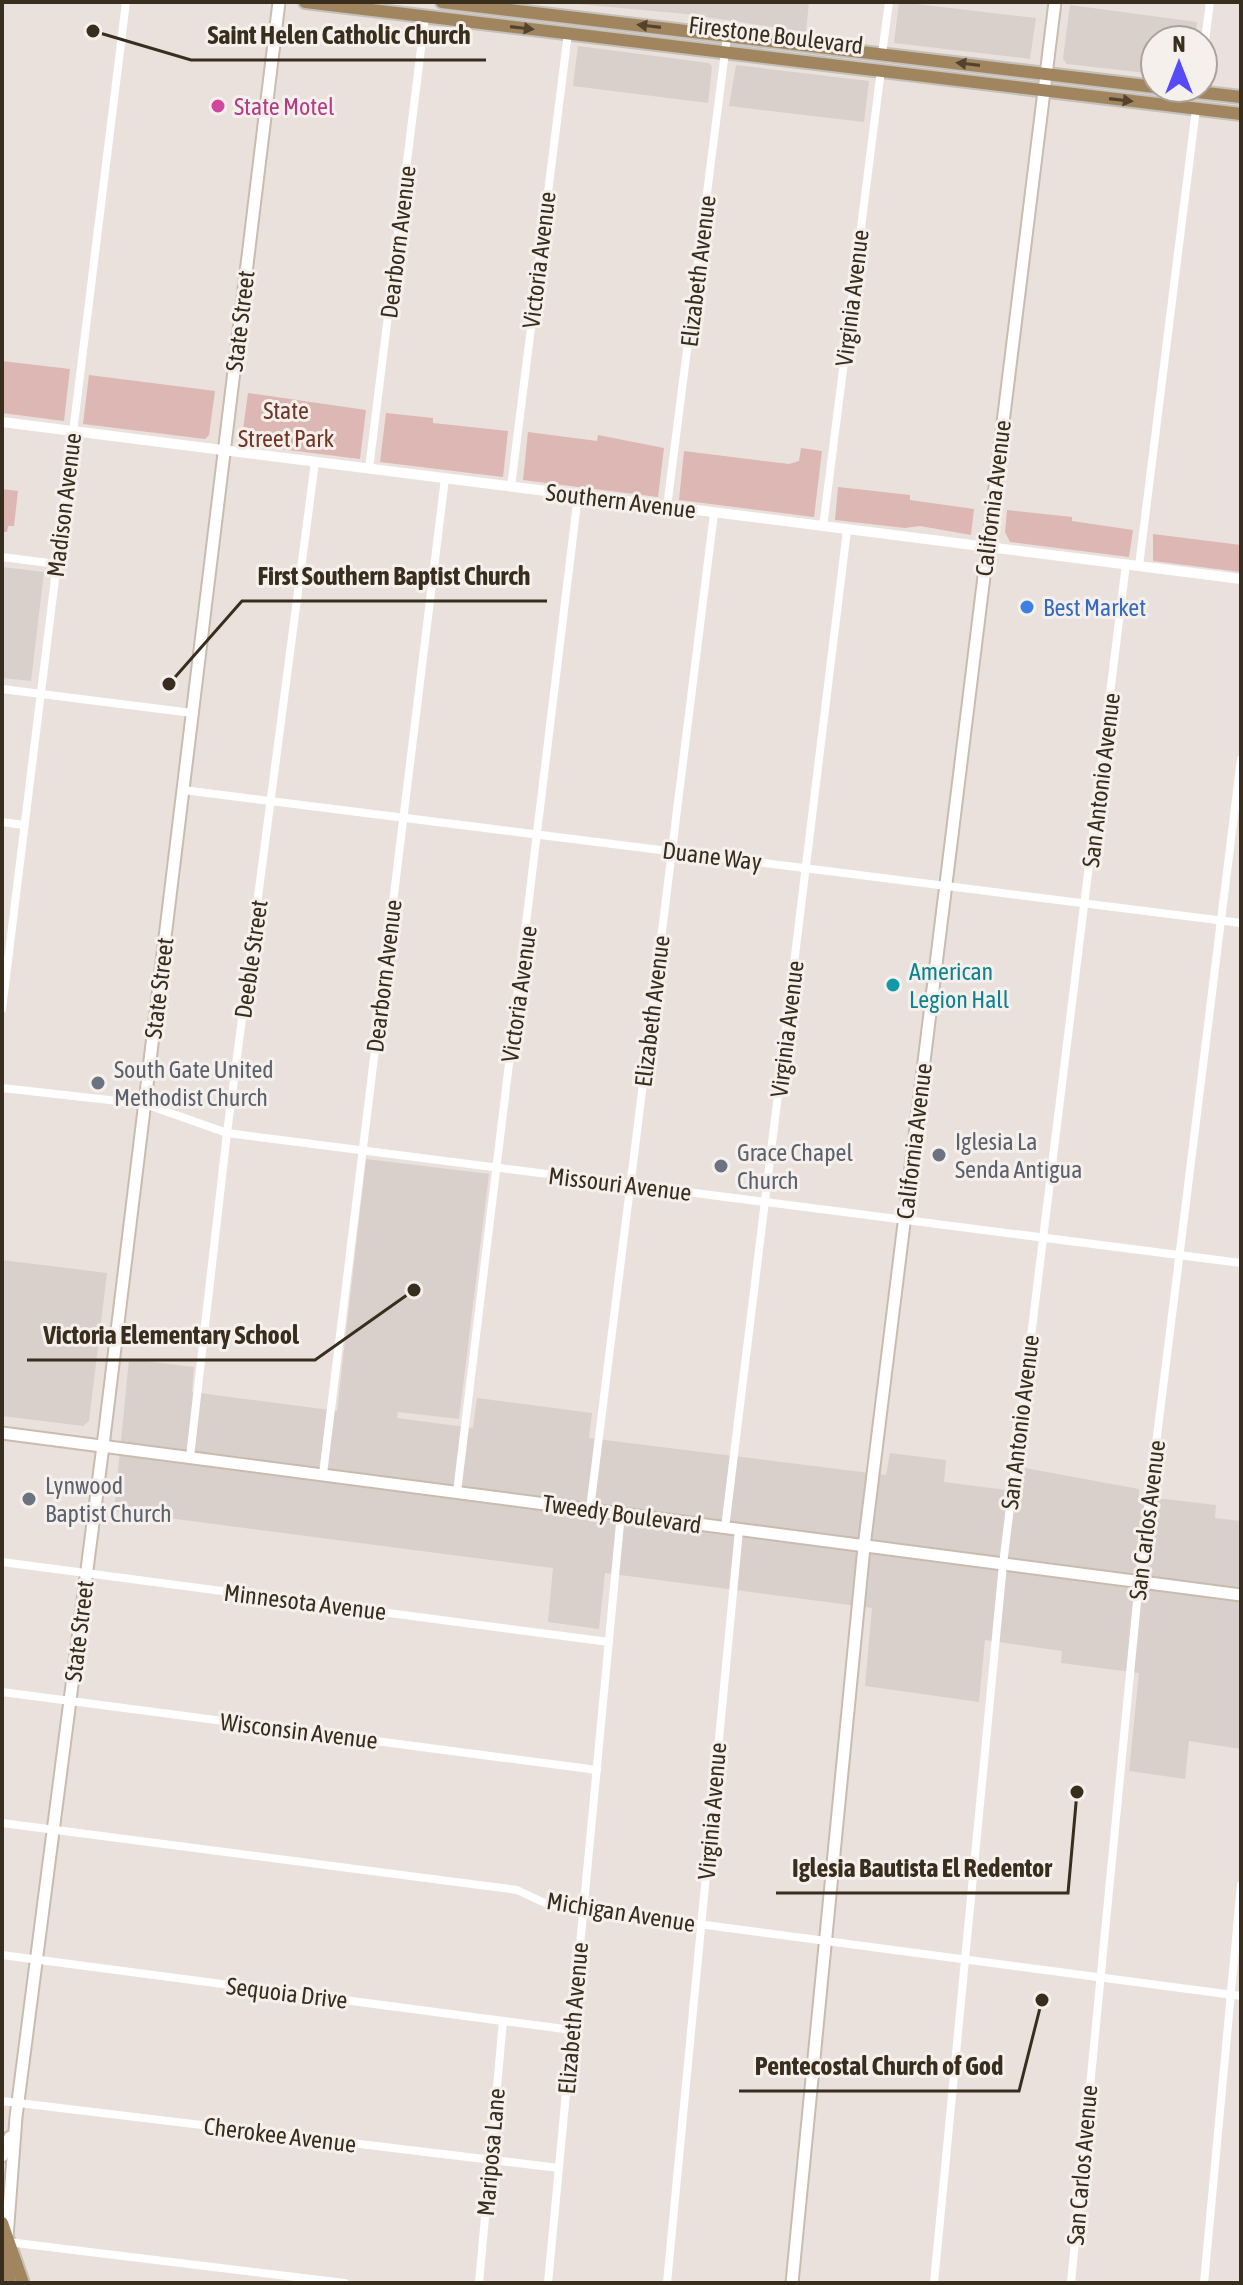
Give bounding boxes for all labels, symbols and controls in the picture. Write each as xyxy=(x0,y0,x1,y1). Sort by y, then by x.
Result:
callout: Saint Helen Catholic Church xyxy=(191,10,486,60)
street label: Firestone Boulevard xyxy=(687,11,865,59)
text: Saint Helen Catholic Church xyxy=(207,20,471,50)
one-way arrow xyxy=(636,20,661,33)
one-way arrow xyxy=(510,22,535,35)
north arrow xyxy=(1139,24,1219,104)
text: N xyxy=(1173,31,1185,57)
one-way arrow xyxy=(955,58,980,71)
place label: State Motel xyxy=(234,93,335,120)
one-way arrow xyxy=(1109,93,1134,106)
marker: State Motel xyxy=(209,97,227,115)
street label: Dearborn Avenue xyxy=(375,164,421,320)
street label: Victoria Avenue xyxy=(517,190,561,330)
street label: Elizabeth Avenue xyxy=(675,194,721,348)
street label: Virginia Avenue xyxy=(830,228,874,368)
street label: State Street xyxy=(220,269,260,373)
park label: State Street Park xyxy=(238,397,334,452)
street label: California Avenue xyxy=(970,419,1016,577)
street label: Madison Avenue xyxy=(42,431,86,579)
street label: Southern Avenue xyxy=(544,478,698,524)
callout: First Southern Baptist Church xyxy=(242,551,547,601)
text: First Southern Baptist Church xyxy=(257,561,531,591)
place label: Best Market xyxy=(1043,594,1146,621)
marker: Best Market xyxy=(1018,598,1036,616)
street label: San Antonio Avenue xyxy=(1077,691,1125,869)
street label: Duane Way xyxy=(661,837,763,875)
street label: Deeble Street xyxy=(229,898,273,1020)
street label: Dearborn Avenue xyxy=(361,898,407,1054)
street label: Victoria Avenue xyxy=(496,924,542,1064)
street label: Elizabeth Avenue xyxy=(629,934,675,1088)
street label: State Street xyxy=(139,936,179,1040)
place label: American Legion Hall xyxy=(909,958,1010,1013)
street label: Virginia Avenue xyxy=(765,959,809,1099)
marker: American Legion Hall xyxy=(884,976,902,994)
place label: South Gate United Methodist Church xyxy=(114,1056,274,1111)
street label: California Avenue xyxy=(891,1062,937,1220)
marker: South Gate United Methodist Church xyxy=(89,1074,107,1092)
place label: Iglesia La Senda Antigua xyxy=(955,1128,1082,1183)
place label: Grace Chapel Church xyxy=(737,1139,853,1194)
marker: Iglesia La Senda Antigua xyxy=(930,1146,948,1164)
marker: Grace Chapel Church xyxy=(712,1157,730,1175)
street label: Missouri Avenue xyxy=(547,1162,693,1206)
callout: Victoria Elementary School xyxy=(27,1310,315,1360)
text: Victoria Elementary School xyxy=(42,1320,300,1350)
street label: San Antonio Avenue xyxy=(996,1333,1044,1511)
street label: San Carlos Avenue xyxy=(1124,1439,1170,1601)
place label: Lynwood Baptist Church xyxy=(45,1472,172,1527)
street label: Tweedy Boulevard xyxy=(541,1489,703,1539)
marker: Lynwood Baptist Church xyxy=(20,1490,38,1508)
street label: State Street xyxy=(59,1579,99,1683)
street label: Minnesota Avenue xyxy=(222,1579,388,1625)
street label: Wisconsin Avenue xyxy=(219,1708,379,1754)
street label: Virginia Avenue xyxy=(693,1741,731,1881)
callout: Iglesia Bautista El Redentor xyxy=(776,1843,1068,1893)
text: Iglesia Bautista El Redentor xyxy=(792,1853,1053,1883)
street label: Michigan Avenue xyxy=(545,1887,697,1937)
street label: Elizabeth Avenue xyxy=(553,1941,593,2095)
street label: Sequoia Drive xyxy=(225,1972,349,2014)
callout: Pentecostal Church of God xyxy=(739,2041,1019,2091)
text: Pentecostal Church of God xyxy=(755,2051,1003,2081)
street label: San Carlos Avenue xyxy=(1062,2084,1102,2246)
street label: Mariposa Lane xyxy=(472,2087,510,2217)
street label: Cherokee Avenue xyxy=(202,2112,358,2158)

